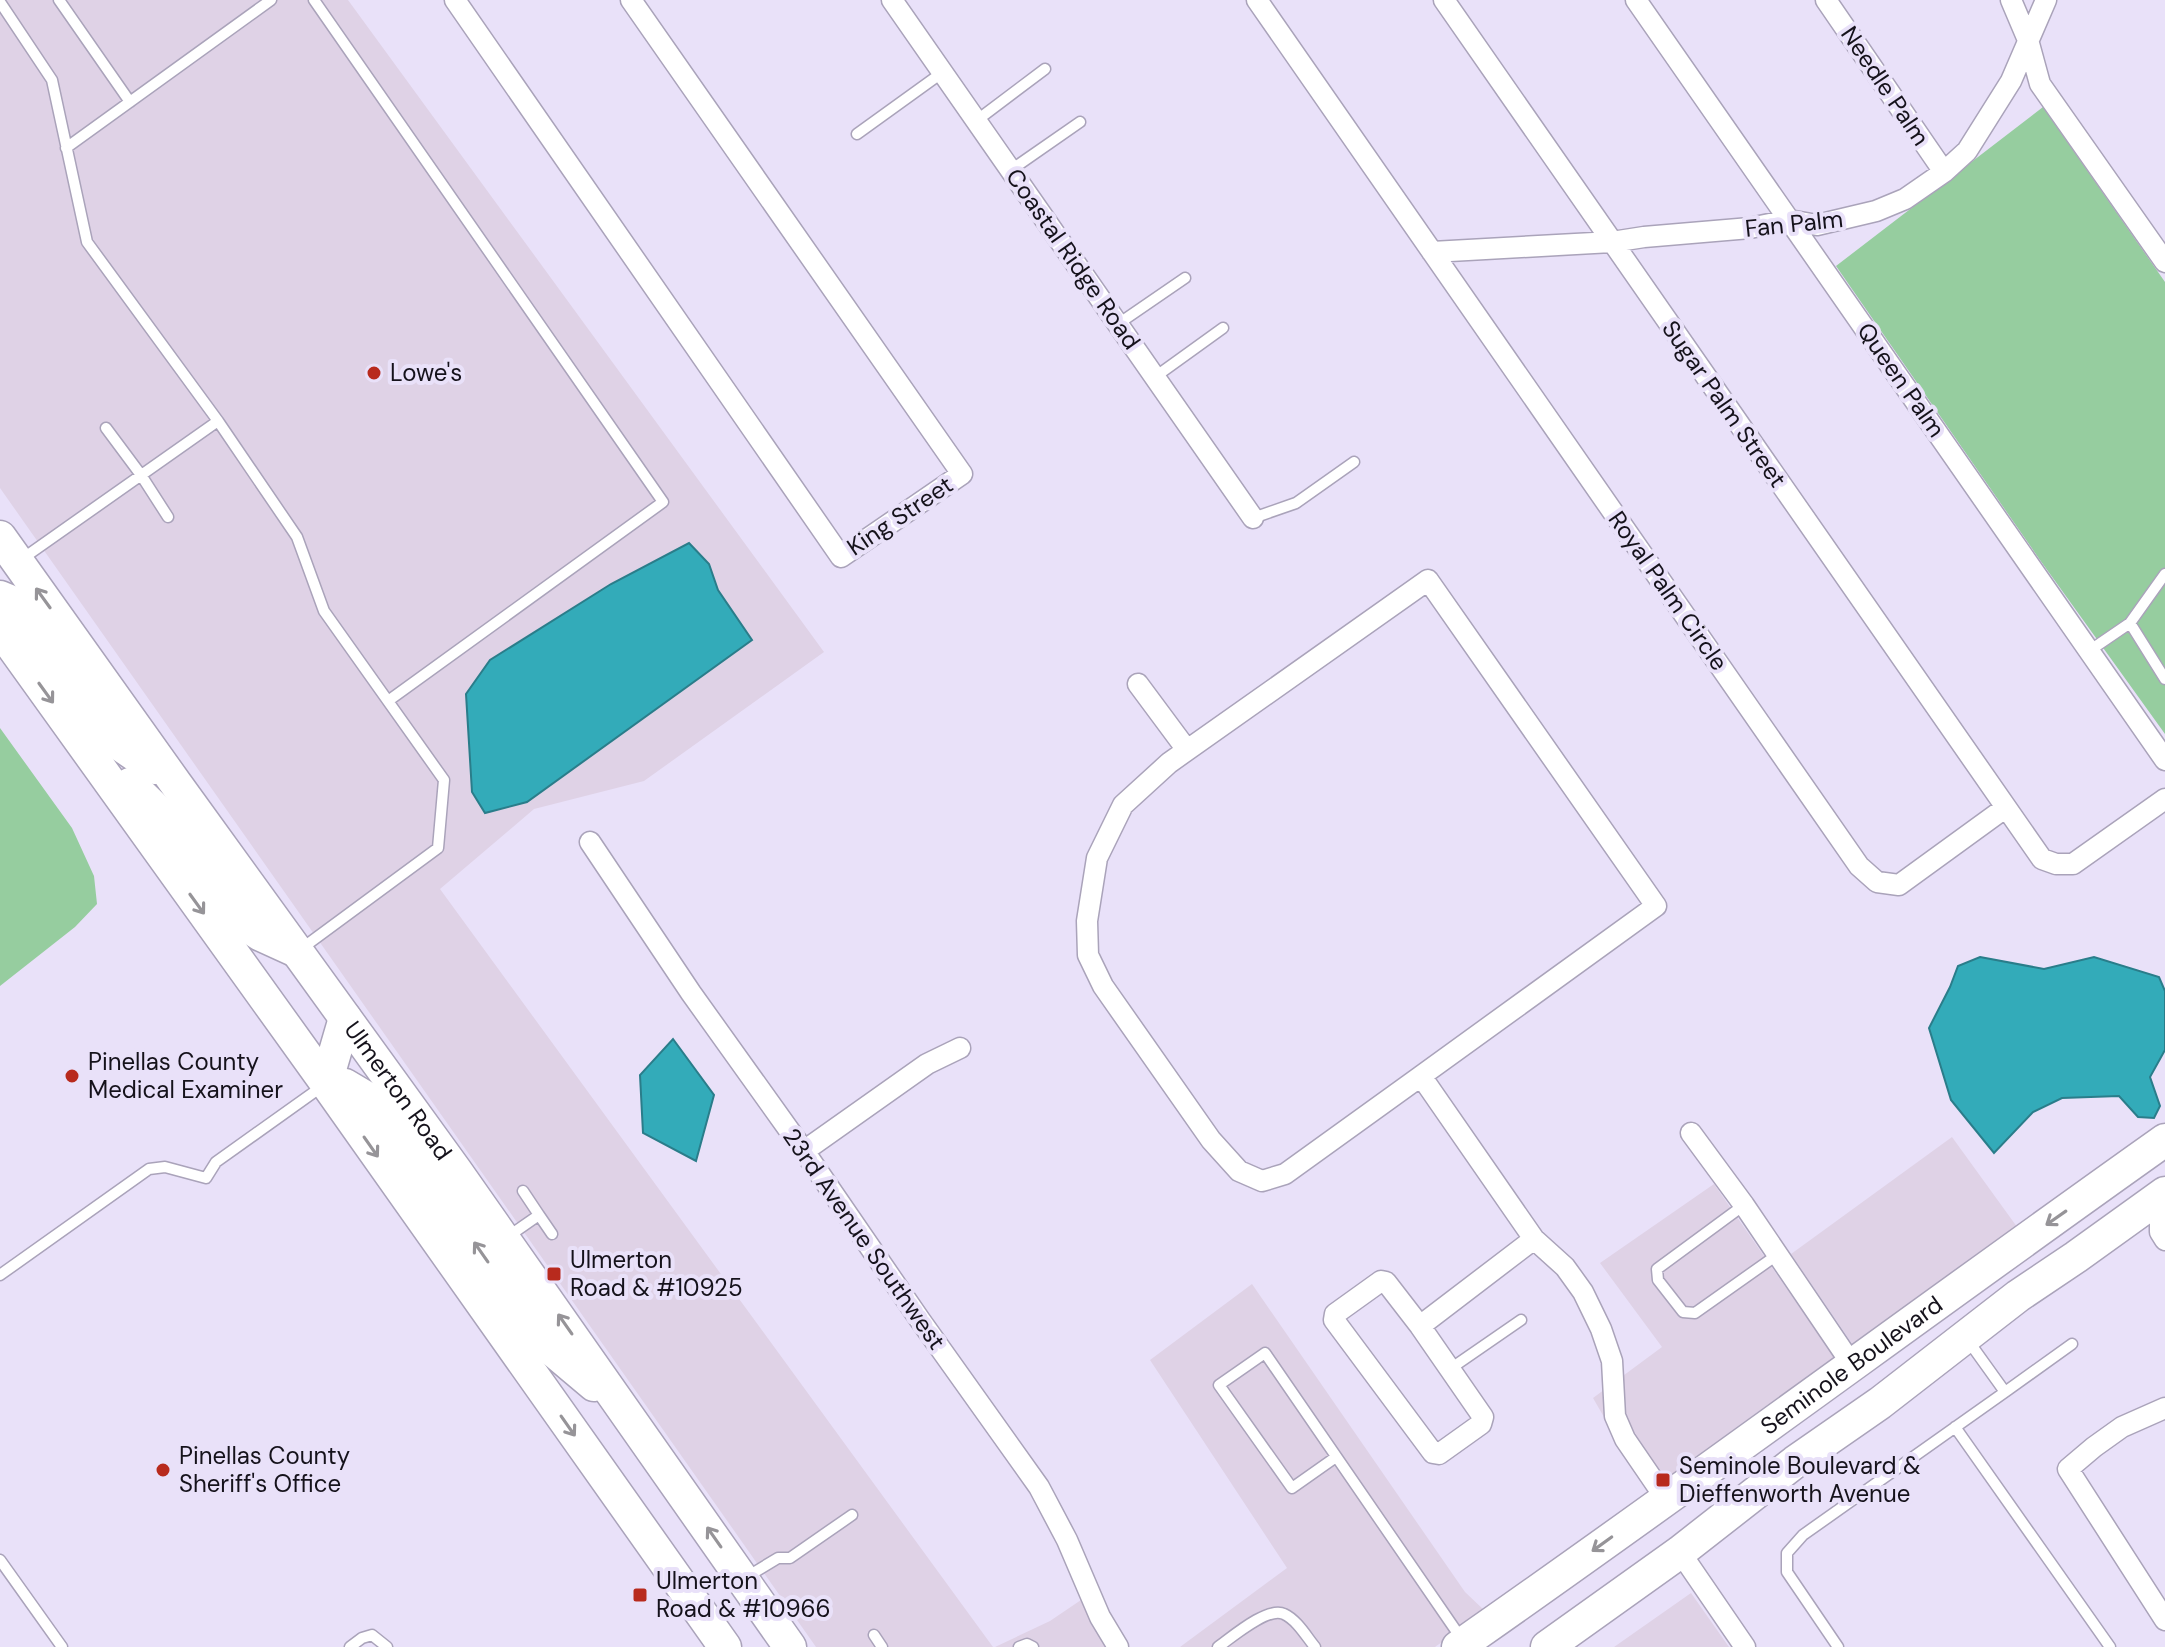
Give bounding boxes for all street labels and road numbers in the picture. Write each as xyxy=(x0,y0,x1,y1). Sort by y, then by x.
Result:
street label: Needle Palm xyxy=(1834,20,1937,151)
street label: Coastal Ridge Road xyxy=(999,162,1148,355)
street label: Fan Palm xyxy=(1743,203,1845,244)
street label: Sugar Palm Street xyxy=(1655,314,1794,493)
street label: Queen Palm xyxy=(1851,316,1952,443)
street label: King Street xyxy=(841,469,959,562)
street label: Royal Palm Circle xyxy=(1602,505,1735,677)
street label: Ulmerton Road xyxy=(338,1015,459,1166)
street label: 23rd Avenue Southwest xyxy=(776,1122,953,1355)
street label: Seminole Boulevard xyxy=(1754,1289,1949,1441)

